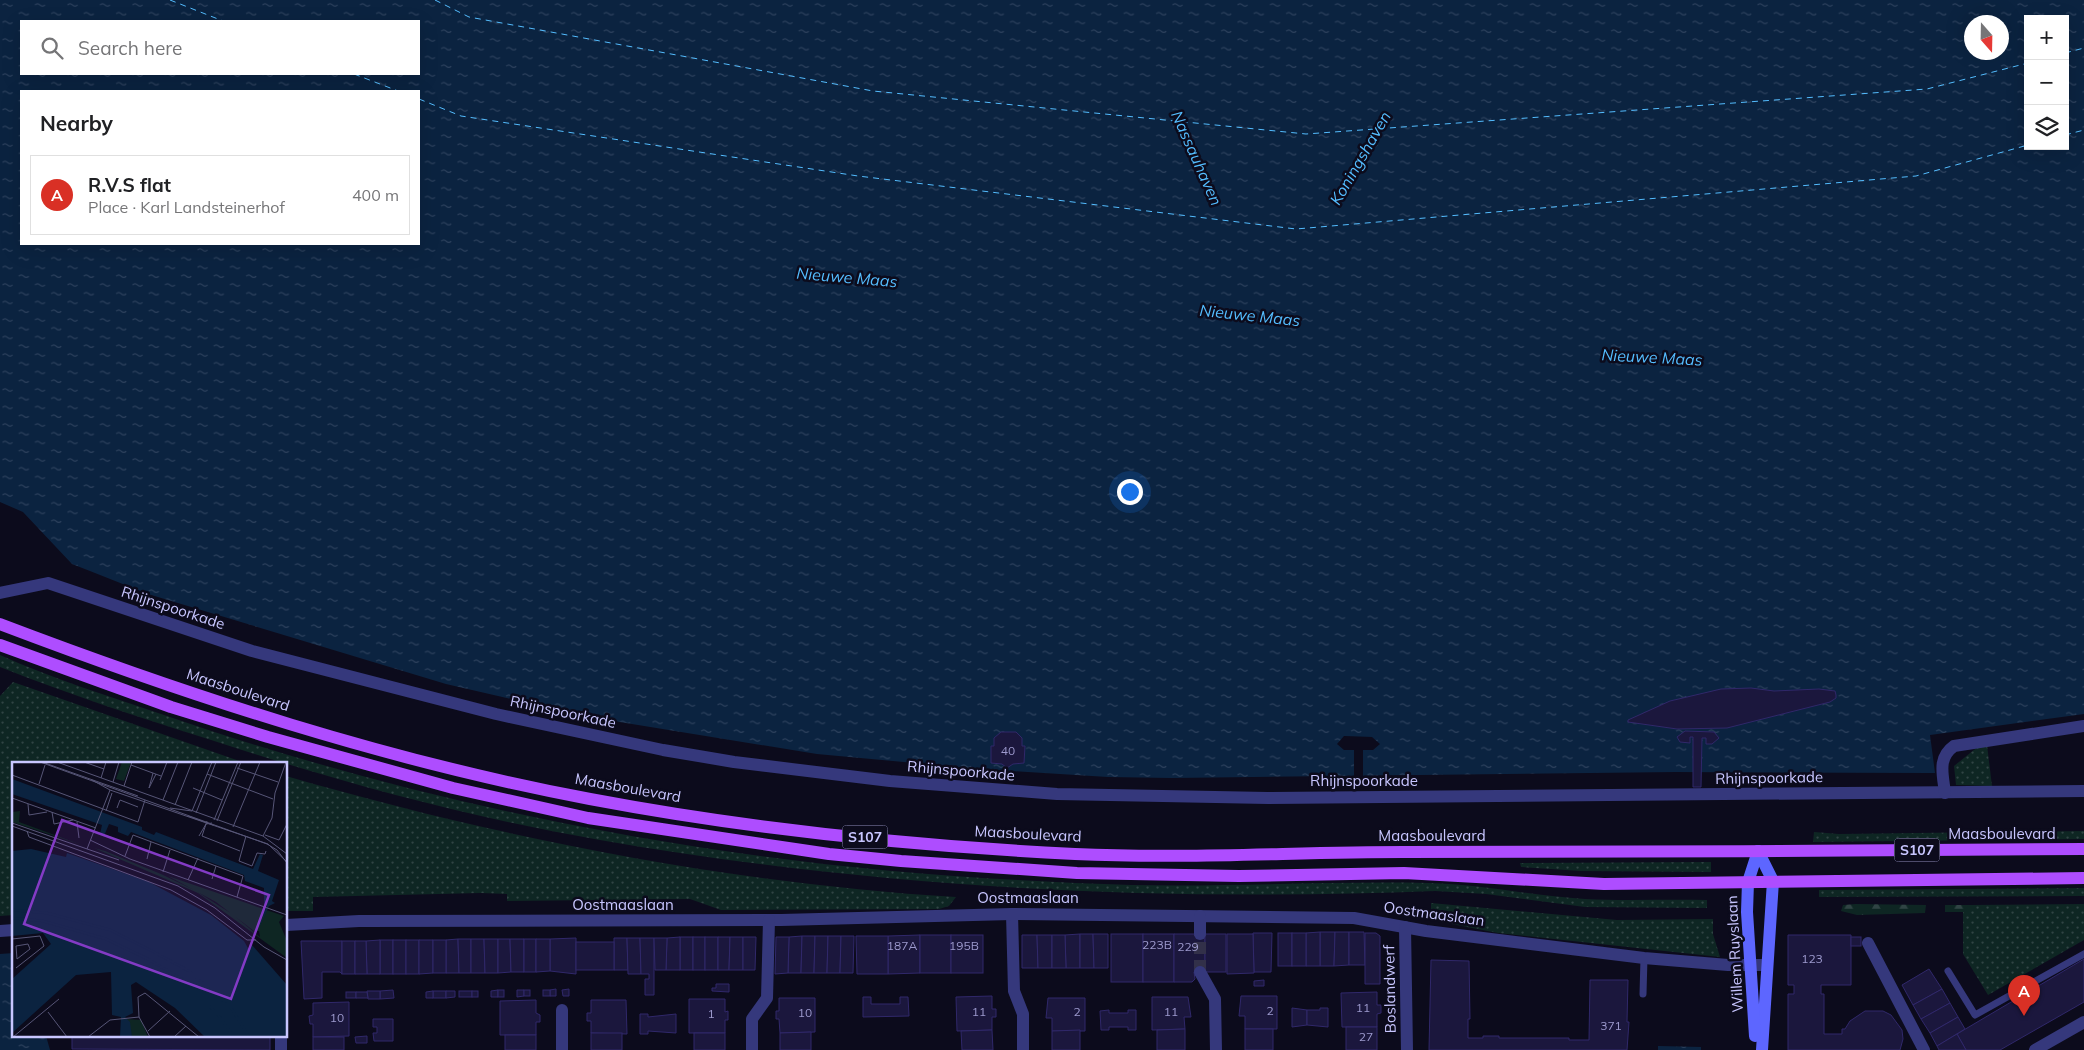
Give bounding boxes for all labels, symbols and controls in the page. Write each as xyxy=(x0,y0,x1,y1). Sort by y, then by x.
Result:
north arrow xyxy=(1964,15,2009,60)
map controls xyxy=(2024,15,2069,150)
button: + xyxy=(2024,15,2069,60)
search box xyxy=(20,20,420,75)
icon: search xyxy=(38,34,66,62)
text: Search here xyxy=(78,36,182,60)
button: − xyxy=(2024,60,2069,105)
button: layers xyxy=(2024,105,2069,150)
water label: Nassauhaven xyxy=(1167,108,1227,208)
water label: Koningshaven xyxy=(1325,108,1395,208)
text: Nearby xyxy=(40,110,113,136)
text: R.V.S flat xyxy=(88,173,171,197)
text: A xyxy=(51,185,63,205)
text: 400 m xyxy=(352,185,399,205)
text: Place · Karl Landsteinerhof xyxy=(88,197,285,217)
water label: Nieuwe Maas xyxy=(796,263,898,291)
water label: Nieuwe Maas xyxy=(1199,300,1301,330)
water label: Nieuwe Maas xyxy=(1601,344,1703,370)
your location xyxy=(1117,479,1143,505)
street label: Rhijnspoorkade xyxy=(119,582,227,633)
street label: Maasboulevard xyxy=(184,664,292,715)
street label: Rhijnspoorkade xyxy=(508,691,618,732)
house number: 40 xyxy=(1001,743,1015,758)
street label: Rhijnspoorkade xyxy=(906,756,1016,785)
inset map xyxy=(12,762,288,1038)
street label: Rhijnspoorkade xyxy=(1715,767,1823,788)
street label: Maasboulevard xyxy=(574,769,683,806)
street label: Rhijnspoorkade xyxy=(1310,771,1418,790)
street label: Maasboulevard xyxy=(974,821,1082,846)
street label: Maasboulevard xyxy=(1948,824,2056,843)
road number: S107 xyxy=(842,826,888,849)
street label: Maasboulevard xyxy=(1378,826,1486,845)
road number: S107 xyxy=(1894,838,1940,862)
street label: Oostmaaslaan xyxy=(977,888,1079,907)
street label: Oostmaaslaan xyxy=(572,895,674,914)
street label: Willem Ruyslaan xyxy=(1722,895,1747,1013)
street label: Oostmaaslaan xyxy=(1382,897,1486,930)
house number: 223B xyxy=(1142,937,1172,952)
house number: 187A xyxy=(887,938,917,953)
house number: 195B xyxy=(949,938,979,953)
house number: 229 xyxy=(1177,939,1199,954)
street label: Boslandwerf xyxy=(1379,944,1400,1033)
house number: 123 xyxy=(1801,951,1823,966)
pin: A xyxy=(2008,975,2040,1016)
house number: 11 xyxy=(1356,1000,1370,1015)
house number: 2 xyxy=(1266,1003,1274,1018)
house number: 11 xyxy=(972,1004,986,1019)
house number: 2 xyxy=(1073,1004,1081,1019)
house number: 11 xyxy=(1164,1004,1178,1019)
house number: 10 xyxy=(798,1005,812,1020)
house number: 1 xyxy=(707,1006,715,1021)
house number: 10 xyxy=(330,1010,344,1025)
house number: 371 xyxy=(1600,1018,1622,1033)
house number: 27 xyxy=(1359,1029,1373,1044)

